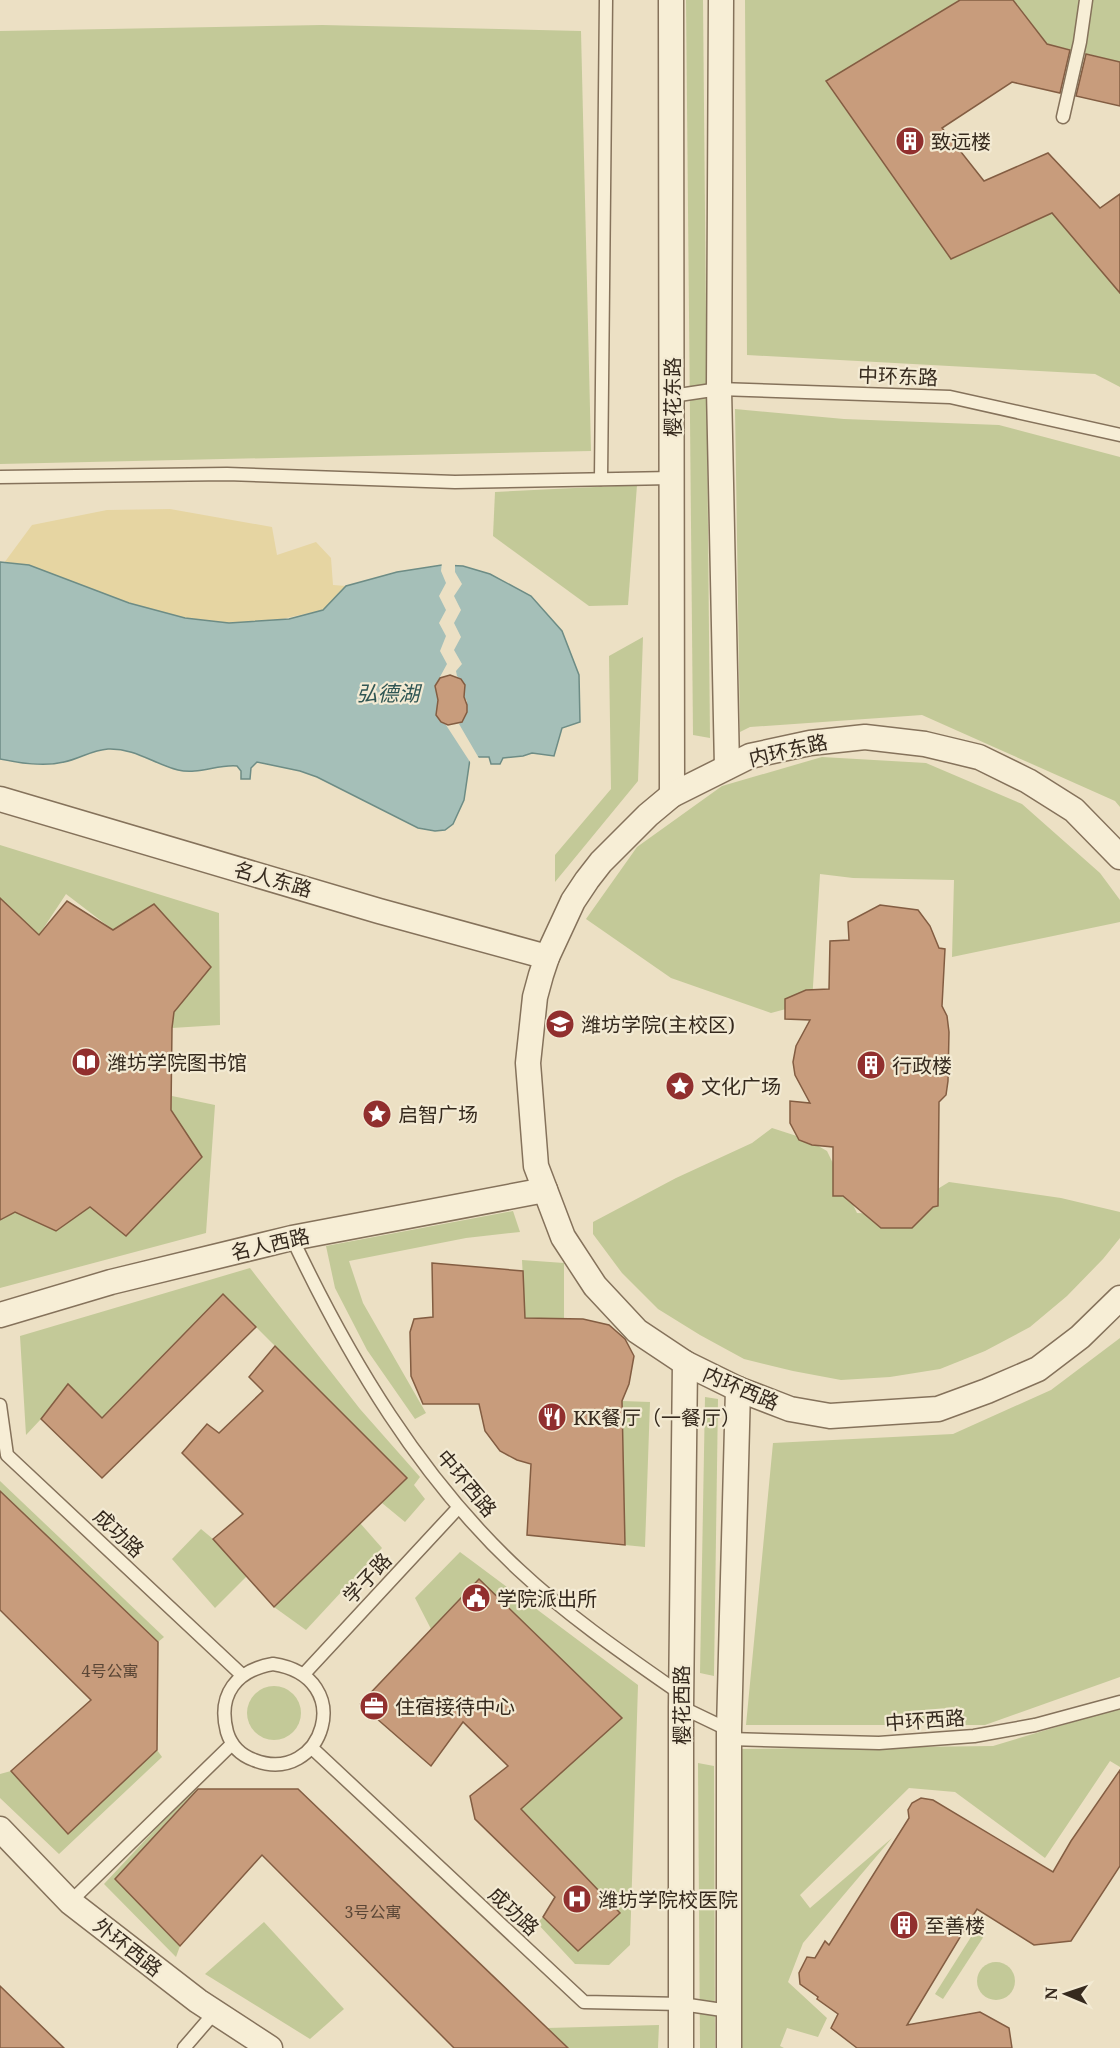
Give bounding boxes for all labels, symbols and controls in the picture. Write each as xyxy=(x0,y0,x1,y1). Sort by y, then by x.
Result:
building icon: 致远楼 xyxy=(894,125,926,157)
place label: 致远楼 xyxy=(931,128,991,155)
street label: 樱花东路 xyxy=(659,357,686,437)
street label: 中环东路 xyxy=(858,361,938,391)
water label: 弘德湖 xyxy=(357,679,422,707)
street label: 内环东路 xyxy=(746,728,830,772)
street label: 名人东路 xyxy=(231,855,315,903)
school or university icon: 潍坊学院(主校区) xyxy=(544,1008,576,1040)
place label: 潍坊学院(主校区) xyxy=(581,1011,735,1038)
library icon: 潍坊学院图书馆 xyxy=(70,1046,102,1078)
place label: 潍坊学院图书馆 xyxy=(107,1049,247,1076)
building icon: 行政楼 xyxy=(855,1049,887,1081)
place label: 行政楼 xyxy=(892,1052,952,1079)
place icon: 文化广场 xyxy=(664,1070,696,1102)
place label: 文化广场 xyxy=(701,1073,781,1100)
place icon: 启智广场 xyxy=(361,1098,393,1130)
place label: 启智广场 xyxy=(398,1101,478,1128)
street label: 名人西路 xyxy=(228,1222,312,1266)
street label: 内环西路 xyxy=(699,1360,783,1416)
restaurant icon: KK餐厅（一餐厅） xyxy=(536,1401,568,1433)
place label: KK餐厅（一餐厅） xyxy=(573,1404,741,1431)
street label: 中环西路 xyxy=(431,1444,503,1522)
street label: 成功路 xyxy=(88,1503,150,1563)
street label: 学子路 xyxy=(337,1547,397,1609)
public building icon: 学院派出所 xyxy=(460,1582,492,1614)
place label: 学院派出所 xyxy=(497,1585,597,1612)
house number: 4号公寓 xyxy=(82,1660,138,1682)
street label: 樱花西路 xyxy=(668,1665,695,1745)
office icon: 住宿接待中心 xyxy=(358,1690,390,1722)
place label: 住宿接待中心 xyxy=(395,1693,515,1720)
street label: 中环西路 xyxy=(884,1704,966,1736)
street label: 成功路 xyxy=(483,1881,545,1941)
hospital icon: 潍坊学院校医院 xyxy=(561,1883,593,1915)
place label: 潍坊学院校医院 xyxy=(598,1886,738,1913)
house number: 3号公寓 xyxy=(345,1901,401,1923)
building icon: 至善楼 xyxy=(888,1909,920,1941)
street label: 外环西路 xyxy=(88,1912,168,1982)
place label: 至善楼 xyxy=(925,1912,985,1939)
north arrow xyxy=(1036,1964,1096,2024)
text: N xyxy=(1040,1986,1062,2000)

